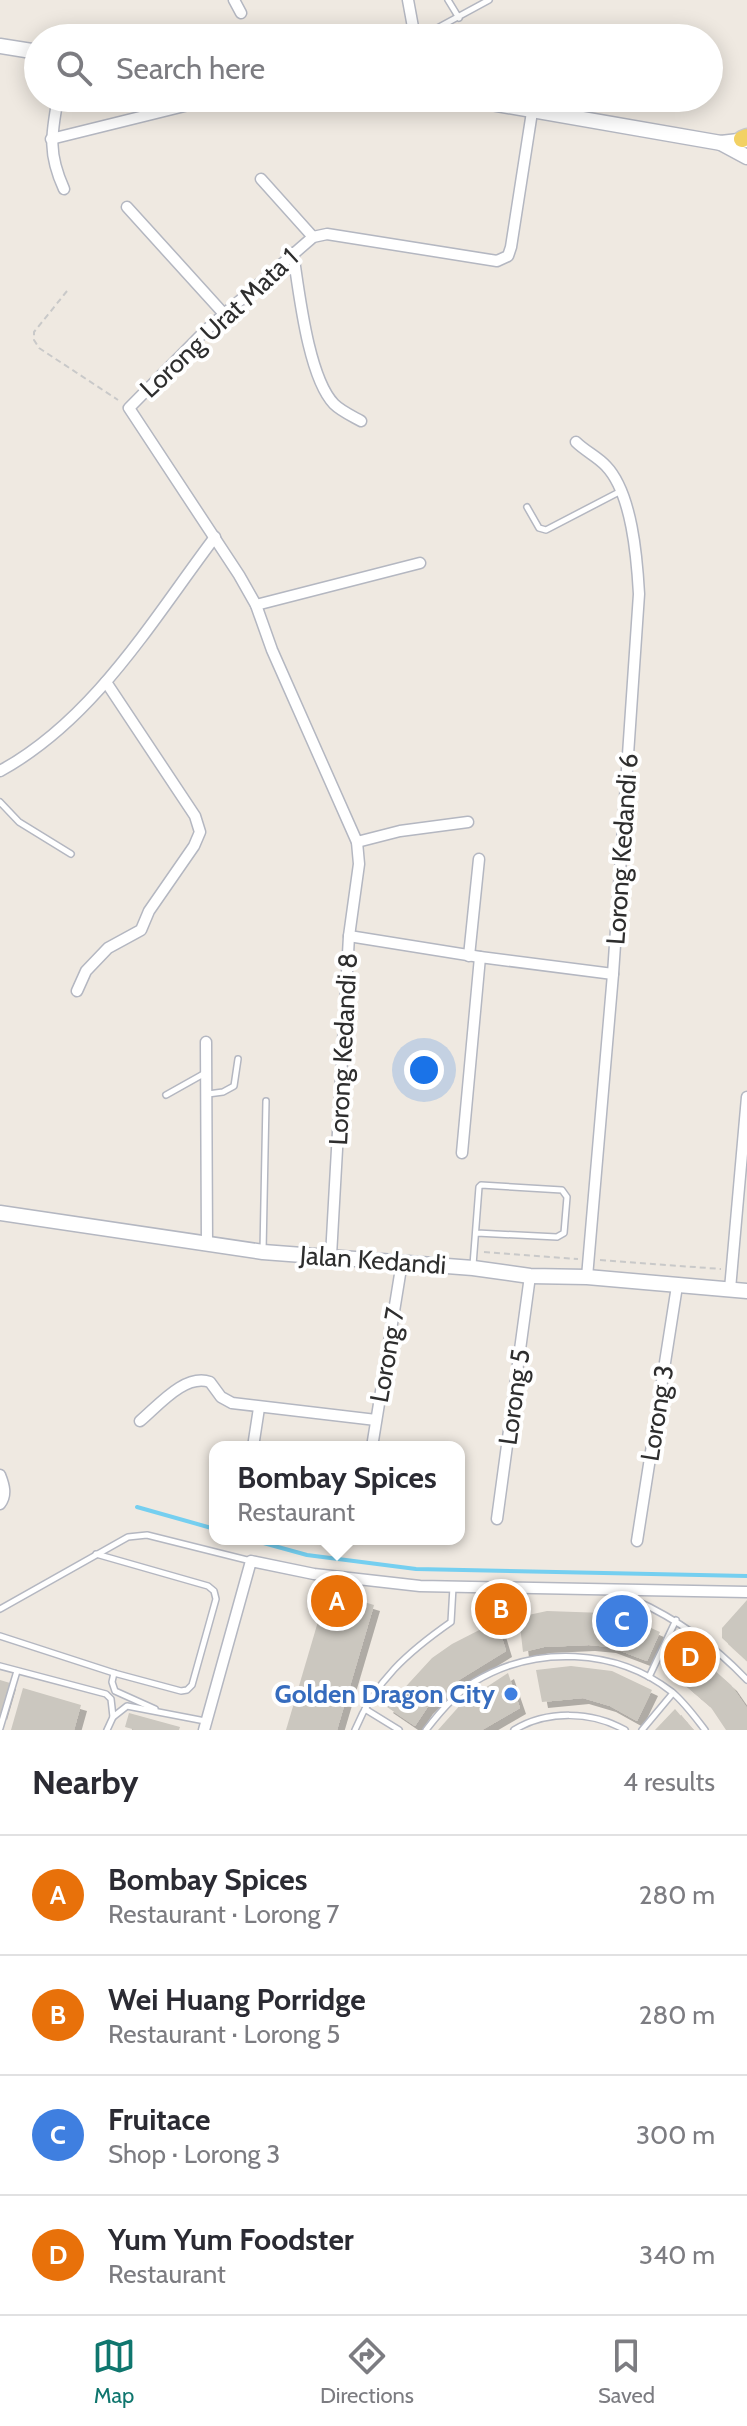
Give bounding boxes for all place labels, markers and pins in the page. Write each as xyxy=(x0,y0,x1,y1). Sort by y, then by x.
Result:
pin: A xyxy=(311,1571,363,1631)
pin: B xyxy=(475,1579,527,1639)
pin: C xyxy=(596,1591,648,1651)
pin: D xyxy=(664,1627,716,1687)
place label: Golden Dragon City xyxy=(275,1678,495,1710)
marker: Golden Dragon City xyxy=(502,1685,520,1703)

